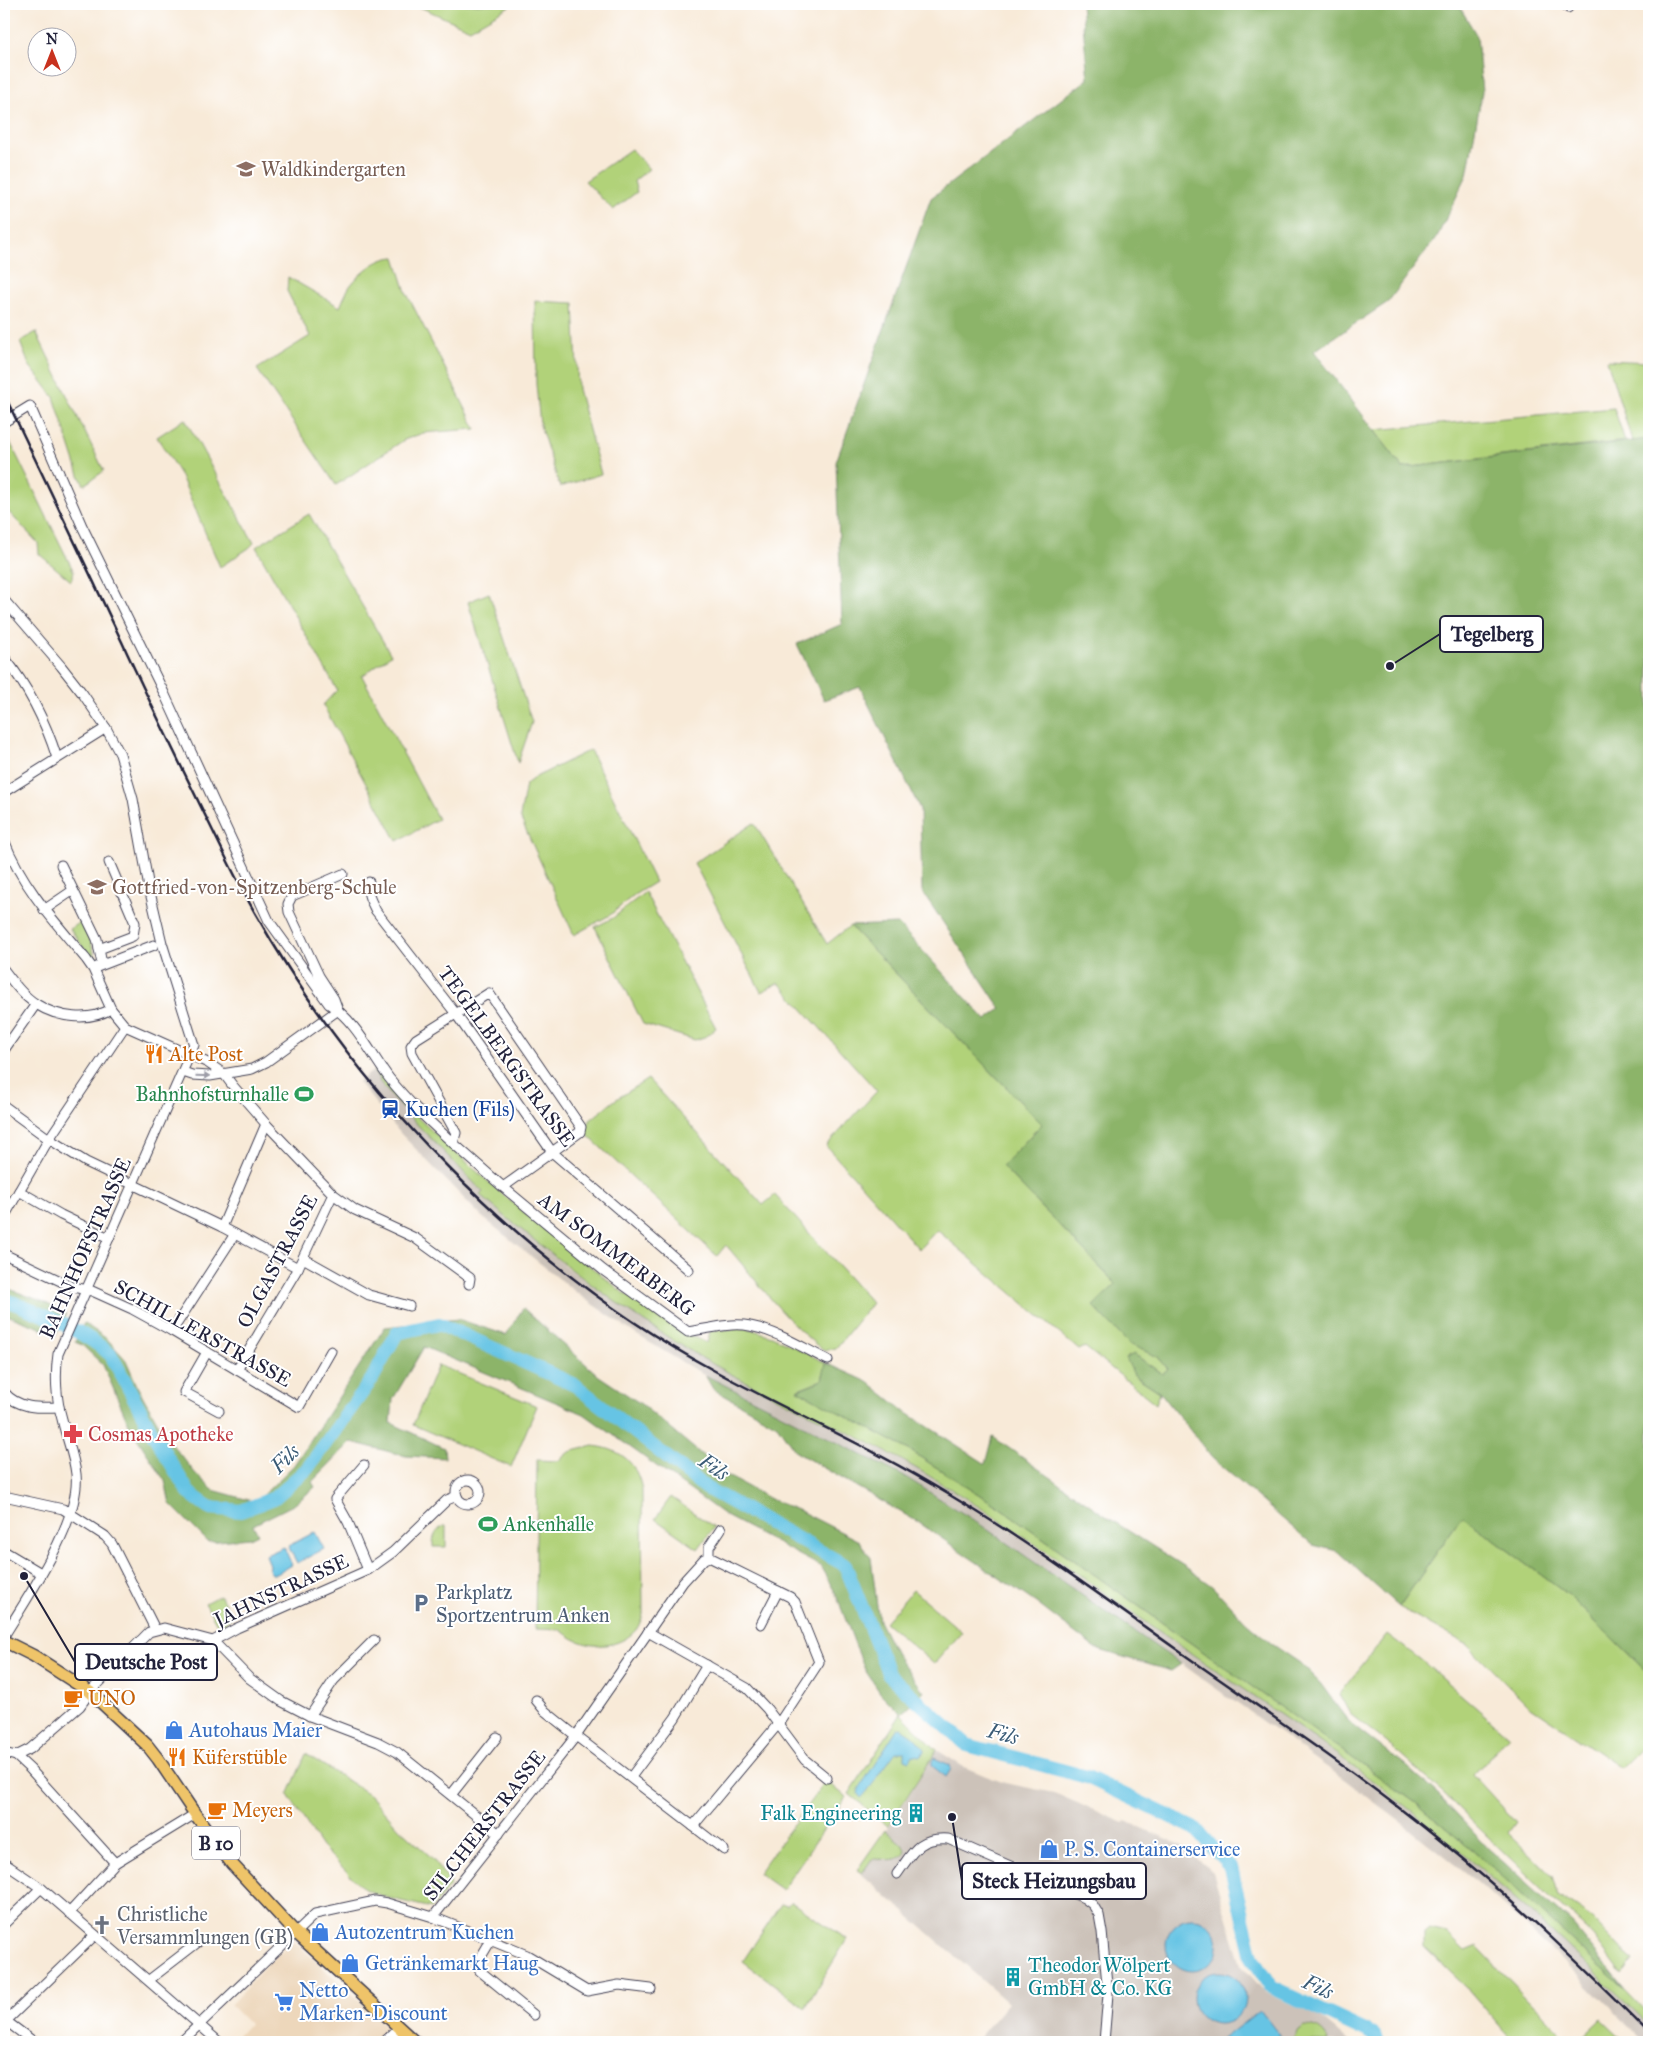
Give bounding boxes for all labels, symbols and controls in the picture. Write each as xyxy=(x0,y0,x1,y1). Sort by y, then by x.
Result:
north arrow xyxy=(28,28,78,78)
text: N xyxy=(46,31,58,48)
place label: Waldkindergarten xyxy=(261,157,406,182)
school or university icon: Waldkindergarten xyxy=(235,158,257,180)
callout: Tegelberg xyxy=(1440,616,1543,652)
text: Tegelberg xyxy=(1450,621,1534,647)
place label: Gottfried-von-Spitzenberg-Schule xyxy=(112,875,397,900)
school or university icon: Gottfried-von-Spitzenberg-Schule xyxy=(86,876,108,898)
street label: TEGELBERGSTRASSE xyxy=(433,961,581,1151)
place label: Alte Post xyxy=(168,1042,243,1066)
restaurant icon: Alte Post xyxy=(143,1043,165,1065)
one-way arrow xyxy=(196,1072,212,1080)
place label: Bahnhofsturnhalle xyxy=(135,1082,289,1106)
sports icon: Bahnhofsturnhalle xyxy=(293,1083,315,1105)
place label: Kuchen (Fils) xyxy=(405,1097,515,1122)
station icon: Kuchen (Fils) xyxy=(379,1098,401,1120)
street label: BAHNHOFSTRASSE xyxy=(34,1153,136,1343)
street label: AM SOMMERBERG xyxy=(533,1187,700,1321)
street label: OLGASTRASSE xyxy=(232,1190,322,1332)
street label: SCHILLERSTRASSE xyxy=(110,1274,296,1392)
place label: Cosmas Apotheke xyxy=(88,1422,234,1446)
pharmacy icon: Cosmas Apotheke xyxy=(62,1423,84,1445)
water label: Fils xyxy=(264,1438,306,1480)
water label: Fils xyxy=(693,1447,735,1487)
place label: Ankenhalle xyxy=(502,1512,594,1536)
sports icon: Ankenhalle xyxy=(477,1513,499,1535)
street label: JAHNSTRASSE xyxy=(208,1548,352,1633)
place label: Parkplatz Sportzentrum Anken xyxy=(436,1580,610,1627)
parking icon: Parkplatz Sportzentrum Anken xyxy=(410,1592,432,1614)
callout: Deutsche Post xyxy=(75,1644,217,1680)
text: Deutsche Post xyxy=(85,1649,208,1675)
place label: UNO xyxy=(88,1686,136,1710)
cafe icon: UNO xyxy=(62,1687,84,1709)
water label: Fils xyxy=(984,1717,1022,1751)
place label: Autohaus Maier xyxy=(188,1718,323,1742)
shop icon: Autohaus Maier xyxy=(163,1719,185,1741)
place label: Küferstüble xyxy=(192,1745,287,1769)
street label: SILCHERSTRASSE xyxy=(418,1745,550,1905)
restaurant icon: Küferstüble xyxy=(166,1746,188,1768)
place label: Meyers xyxy=(232,1798,293,1822)
cafe icon: Meyers xyxy=(206,1799,228,1821)
place label: Falk Engineering xyxy=(760,1801,902,1826)
building icon: Falk Engineering xyxy=(905,1802,927,1824)
road number: B 10 xyxy=(192,1826,240,1860)
place label: P. S. Containerservice xyxy=(1064,1837,1240,1861)
shop icon: P. S. Containerservice xyxy=(1038,1838,1060,1860)
callout: Steck Heizungsbau xyxy=(962,1863,1146,1899)
text: Steck Heizungsbau xyxy=(972,1868,1137,1894)
place label: Christliche Versammlungen (GB) xyxy=(116,1902,293,1950)
church icon: Christliche Versammlungen (GB) xyxy=(91,1914,113,1936)
place label: Autozentrum Kuchen xyxy=(334,1920,514,1944)
shop icon: Autozentrum Kuchen xyxy=(309,1921,331,1943)
place label: Getränkemarkt Haug xyxy=(365,1951,539,1976)
shop icon: Getränkemarkt Haug xyxy=(339,1952,361,1974)
place label: Theodor Wölpert GmbH & Co. KG xyxy=(1028,1953,1172,2000)
building icon: Theodor Wölpert GmbH & Co. KG xyxy=(1002,1966,1024,1988)
water label: Fils xyxy=(1298,1968,1338,2006)
place label: Netto Marken-Discount xyxy=(299,1978,448,2025)
supermarket icon: Netto Marken-Discount xyxy=(273,1991,295,2013)

